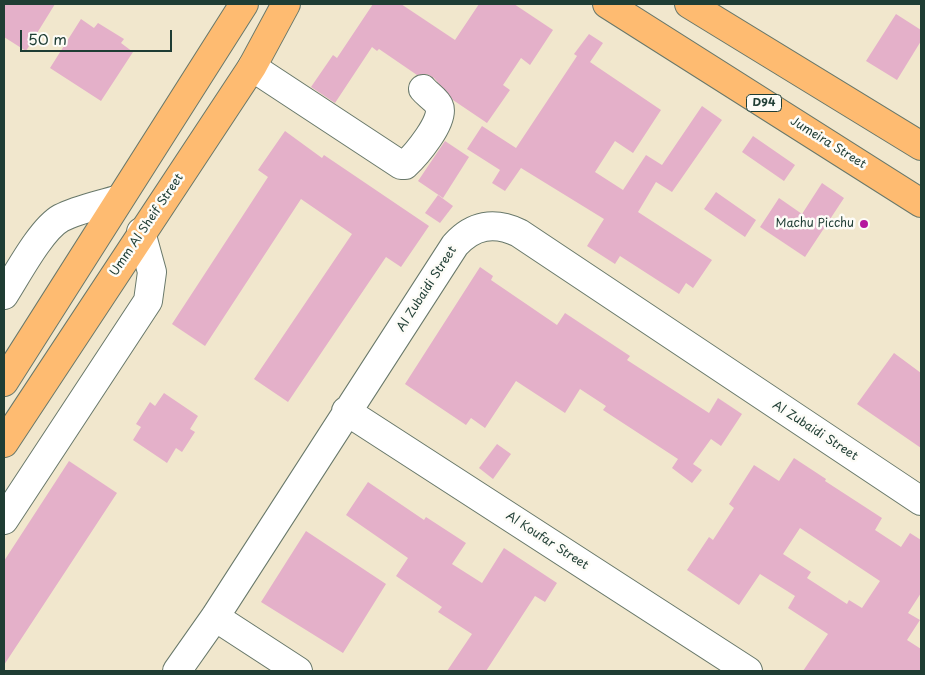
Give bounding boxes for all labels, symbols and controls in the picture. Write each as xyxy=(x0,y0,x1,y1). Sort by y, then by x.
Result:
scale bar xyxy=(22,20,175,52)
text: 50 m xyxy=(28,27,67,50)
road number: D94 xyxy=(746,95,782,112)
street label: Jumeira Street xyxy=(788,114,868,172)
street label: Umm Al Sheif Street xyxy=(107,171,187,279)
place label: Machu Picchu xyxy=(775,217,854,231)
marker: Machu Picchu xyxy=(858,218,870,230)
street label: Al Zubaidi Street xyxy=(394,244,460,334)
street label: Al Zubaidi Street xyxy=(770,398,860,464)
street label: Al Koufar Street xyxy=(503,509,591,573)

